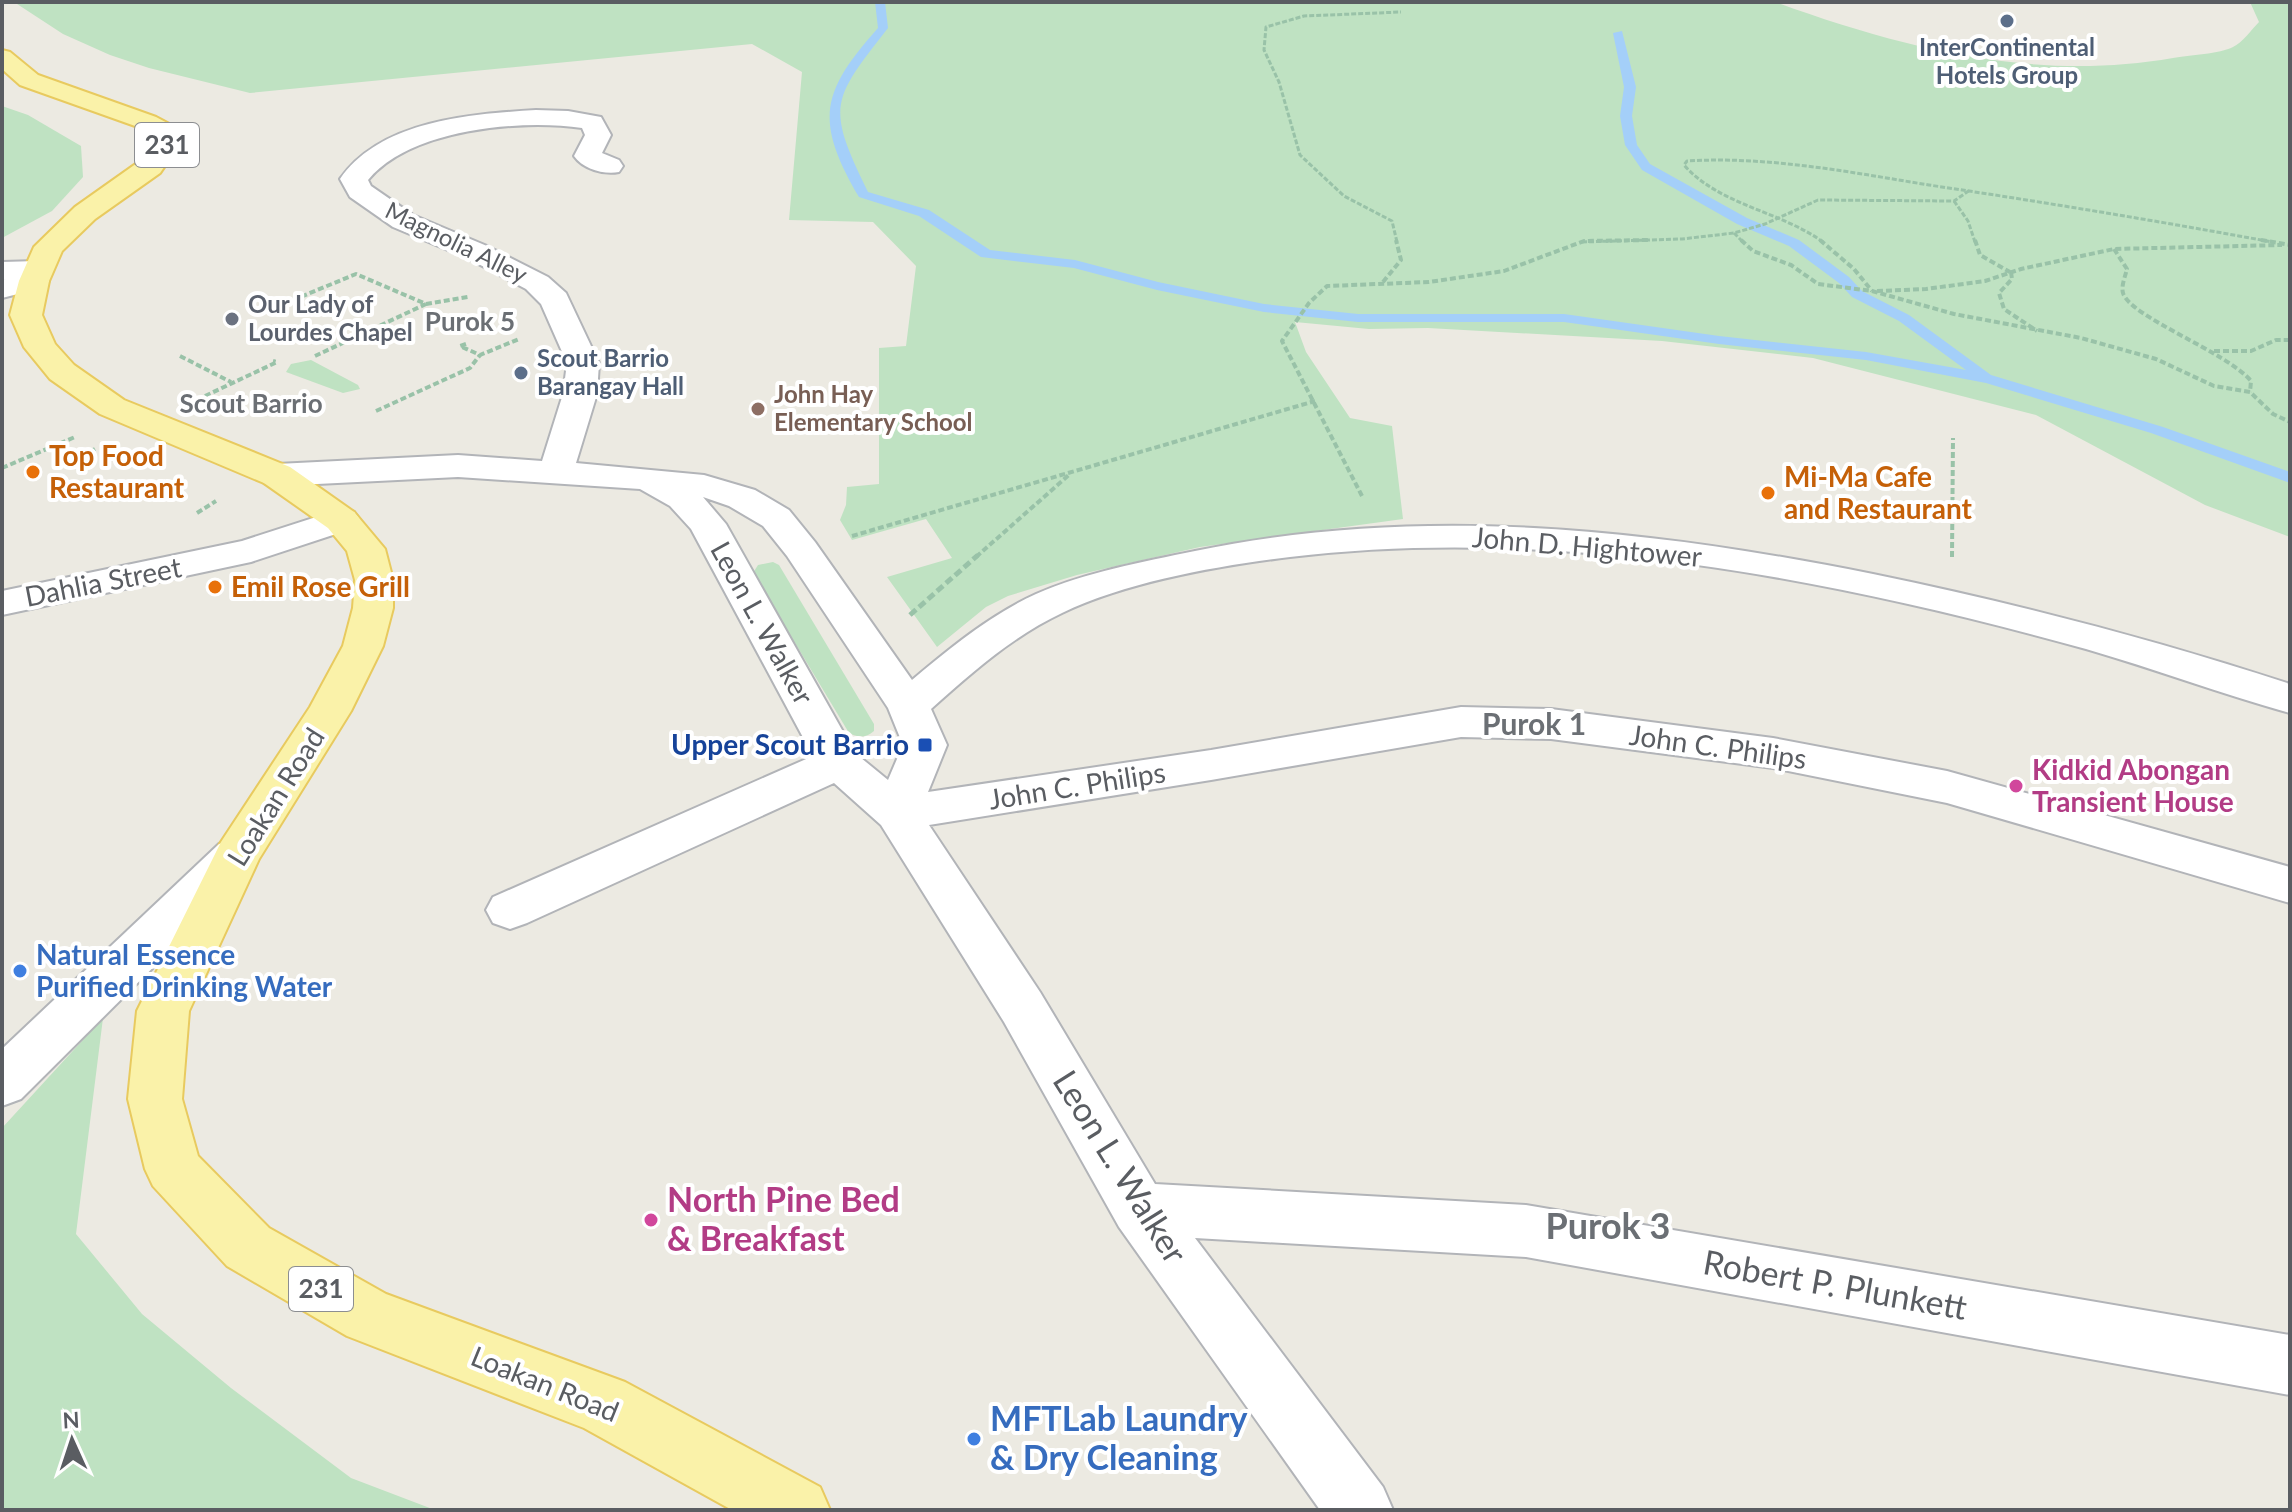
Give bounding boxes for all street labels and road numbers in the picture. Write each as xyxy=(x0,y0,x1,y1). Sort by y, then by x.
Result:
road number: 231 xyxy=(135,123,199,167)
street label: Magnolia Alley xyxy=(381,195,533,289)
street label: John D. Hightower xyxy=(1471,519,1703,573)
street label: Leon L. Walker xyxy=(704,535,822,710)
street label: Dahlia Street xyxy=(22,549,184,613)
street label: John C. Philips xyxy=(1627,717,1809,775)
street label: Loakan Road xyxy=(219,721,331,872)
street label: John C. Philips xyxy=(986,754,1168,816)
street label: Leon L. Walker xyxy=(1046,1062,1197,1271)
street label: Robert P. Plunkett xyxy=(1700,1240,1970,1327)
road number: 231 xyxy=(289,1267,353,1311)
street label: Loakan Road xyxy=(467,1338,624,1428)

